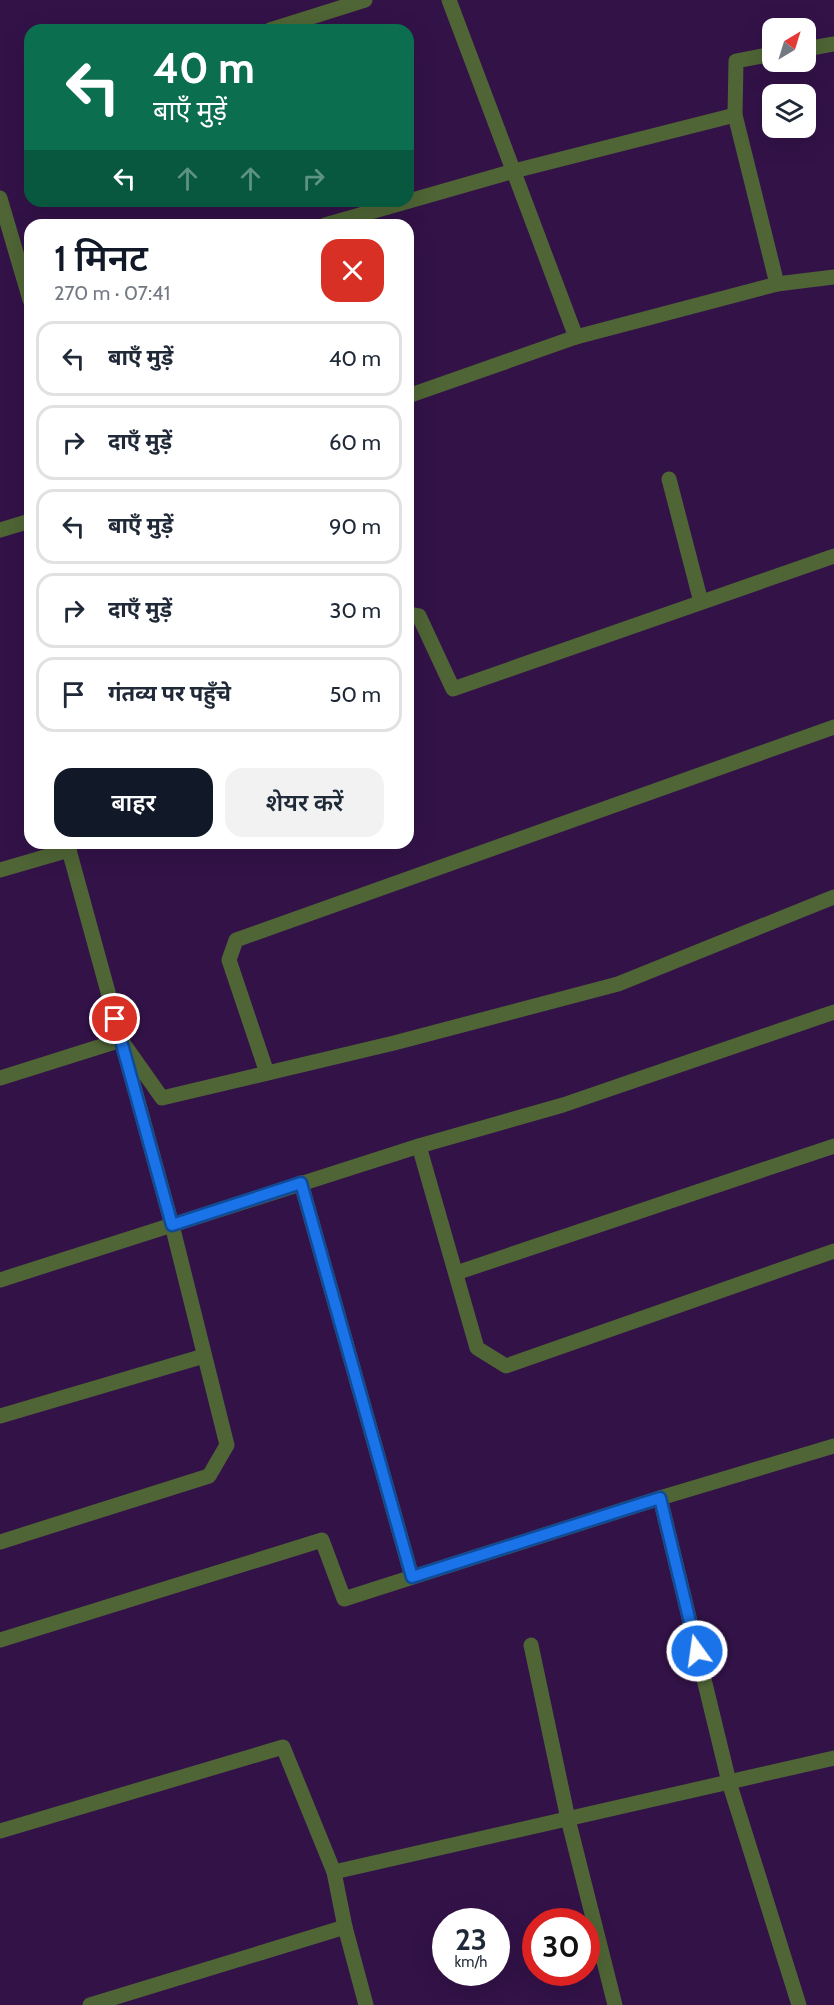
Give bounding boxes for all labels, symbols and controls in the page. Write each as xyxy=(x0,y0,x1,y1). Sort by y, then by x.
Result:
north arrow xyxy=(762,18,816,72)
map controls xyxy=(762,18,816,138)
text: 40 m xyxy=(153,42,255,94)
icon: left xyxy=(54,48,132,126)
button: layers xyxy=(762,84,816,138)
text: बाएँ मुड़ें xyxy=(153,94,227,127)
icon: left xyxy=(108,162,141,195)
icon: ahead xyxy=(171,162,204,195)
icon: ahead xyxy=(234,162,267,195)
icon: right xyxy=(297,162,330,195)
text: 1 मिनट xyxy=(54,236,148,280)
button: close xyxy=(321,239,384,302)
text: 270 m · 07:41 xyxy=(54,281,170,305)
icon: left xyxy=(57,342,90,375)
text: बाएँ मुड़ें xyxy=(108,344,173,371)
text: 40 m xyxy=(329,345,381,372)
icon: right xyxy=(57,426,90,459)
text: दाएँ मुड़ें xyxy=(108,428,172,455)
text: 60 m xyxy=(329,429,381,456)
icon: left xyxy=(57,510,90,543)
text: बाएँ मुड़ें xyxy=(108,512,173,539)
text: 90 m xyxy=(329,513,381,540)
icon: right xyxy=(57,594,90,627)
text: दाएँ मुड़ें xyxy=(108,596,172,623)
text: 30 m xyxy=(329,597,381,624)
icon: arrive xyxy=(57,678,90,711)
text: गंतव्य पर पहुँचे xyxy=(108,680,231,707)
text: 50 m xyxy=(329,681,381,708)
button: बाहर xyxy=(54,768,213,837)
button: शेयर करें xyxy=(225,768,384,837)
pin xyxy=(89,993,140,1044)
icon: arrive xyxy=(98,1002,131,1035)
position arrow xyxy=(665,1619,729,1683)
speed limit sign: 30 xyxy=(522,1908,600,1986)
text: 23 xyxy=(455,1921,487,1958)
text: km/h xyxy=(455,1953,487,1971)

